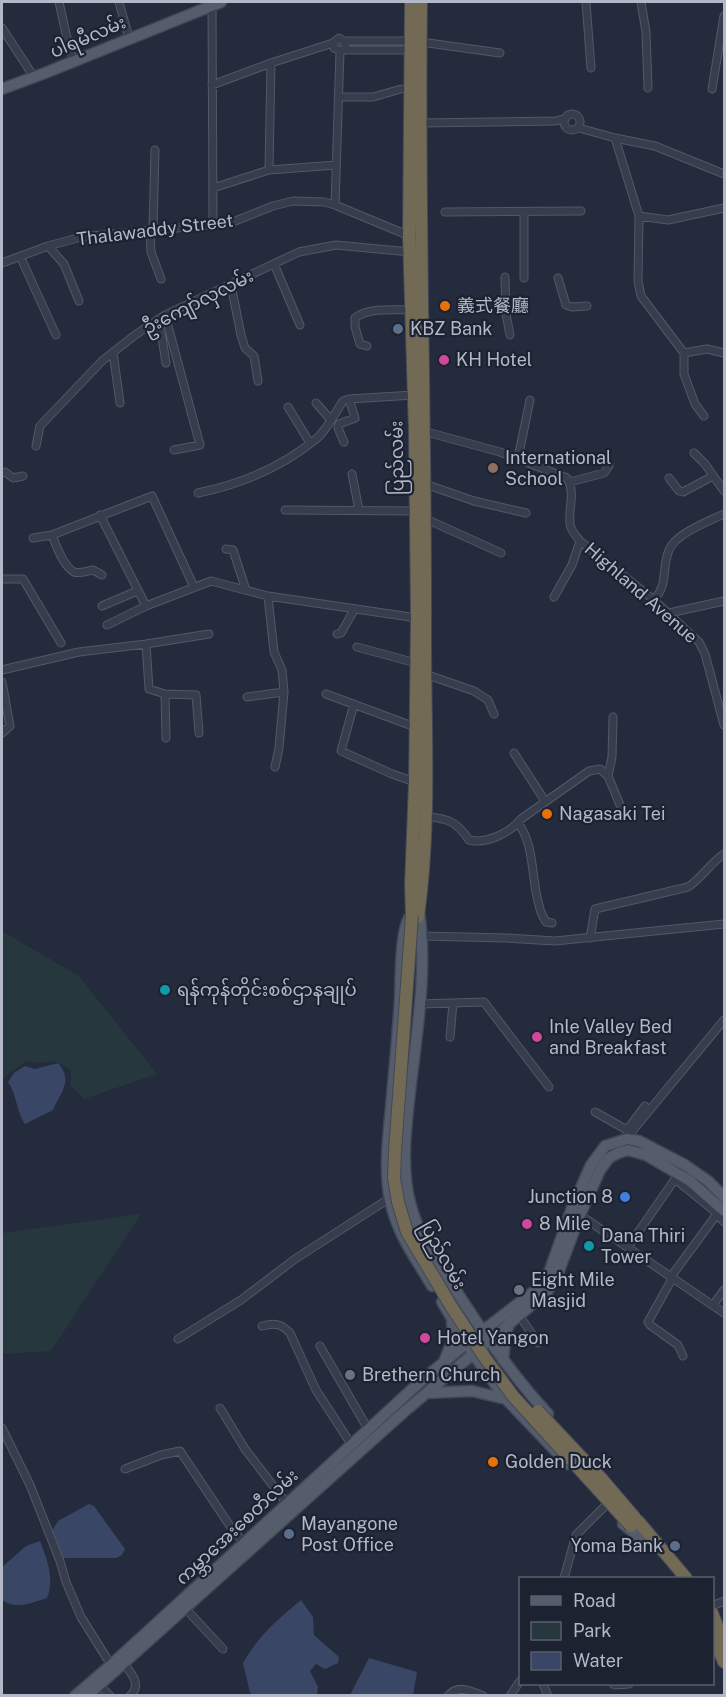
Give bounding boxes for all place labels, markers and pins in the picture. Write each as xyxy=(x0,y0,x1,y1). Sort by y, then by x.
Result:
place label: 義式餐廳 xyxy=(457,295,529,316)
marker: 義式餐廳 xyxy=(438,299,452,313)
place label: KBZ Bank xyxy=(410,318,492,339)
marker: KBZ Bank xyxy=(391,322,405,336)
place label: KH Hotel xyxy=(456,349,532,370)
marker: KH Hotel xyxy=(437,353,451,367)
place label: International School xyxy=(505,447,611,489)
marker: International School xyxy=(486,461,500,475)
place label: Nagasaki Tei xyxy=(559,803,665,824)
marker: Nagasaki Tei xyxy=(540,807,554,821)
place label: ရန်ကုန်တိုင်းစစ်ဌာနချုပ် xyxy=(177,976,357,1005)
marker: ရန်ကုန်တိုင်းစစ်ဌာနချုပ် xyxy=(158,983,172,997)
place label: Inle Valley Bed and Breakfast xyxy=(549,1016,672,1058)
marker: Inle Valley Bed and Breakfast xyxy=(530,1030,544,1044)
place label: Junction 8 xyxy=(528,1186,613,1207)
marker: Junction 8 xyxy=(618,1190,632,1204)
place label: 8 Mile xyxy=(539,1213,591,1234)
marker: 8 Mile xyxy=(520,1217,534,1231)
place label: Dana Thiri Tower xyxy=(601,1225,685,1267)
marker: Dana Thiri Tower xyxy=(582,1239,596,1253)
place label: Eight Mile Masjid xyxy=(531,1269,615,1311)
marker: Eight Mile Masjid xyxy=(512,1283,526,1297)
place label: Hotel Yangon xyxy=(437,1327,549,1348)
marker: Hotel Yangon xyxy=(418,1331,432,1345)
place label: Brethern Church xyxy=(362,1364,500,1385)
marker: Brethern Church xyxy=(343,1368,357,1382)
place label: Golden Duck xyxy=(505,1451,612,1472)
marker: Golden Duck xyxy=(486,1455,500,1469)
place label: Mayangone Post Office xyxy=(301,1513,398,1555)
marker: Mayangone Post Office xyxy=(282,1527,296,1541)
place label: Yoma Bank xyxy=(571,1535,663,1556)
marker: Yoma Bank xyxy=(668,1539,682,1553)

